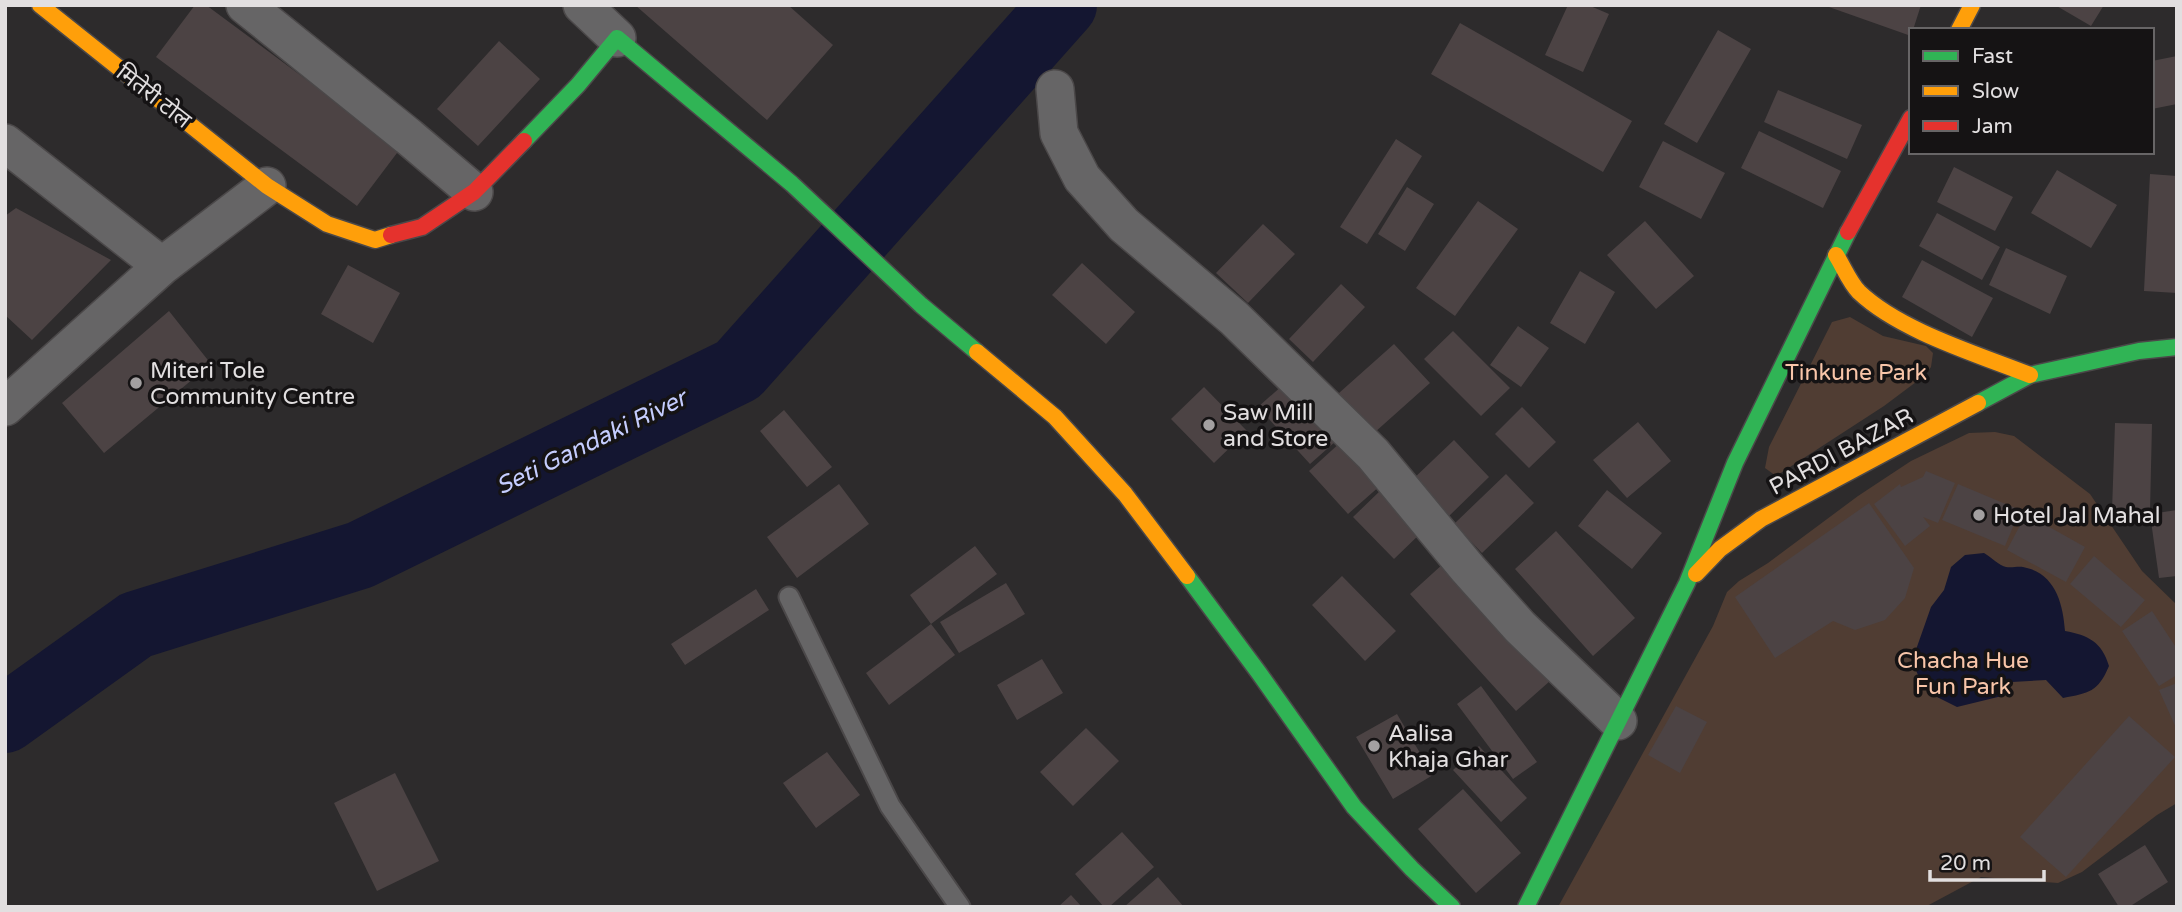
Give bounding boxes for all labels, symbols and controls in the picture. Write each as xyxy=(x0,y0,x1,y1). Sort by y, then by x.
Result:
legend xyxy=(1909,28,2154,154)
text: Fast xyxy=(1972,44,2013,69)
street label: मितेरी टोल xyxy=(110,59,197,135)
text: Slow xyxy=(1972,79,2020,104)
text: Jam xyxy=(1972,114,2013,139)
place label: Miteri Tole Community Centre xyxy=(150,357,355,411)
park label: Tinkune Park xyxy=(1785,359,1927,387)
marker: Miteri Tole Community Centre xyxy=(128,375,144,391)
water label: Seti Gandaki River xyxy=(491,383,694,501)
place label: Saw Mill and Store xyxy=(1223,399,1328,453)
street label: PARDI BAZAR xyxy=(1765,402,1918,502)
marker: Saw Mill and Store xyxy=(1201,417,1217,433)
place label: Hotel Jal Mahal xyxy=(1993,502,2160,530)
marker: Hotel Jal Mahal xyxy=(1971,507,1987,523)
park label: Chacha Hue Fun Park xyxy=(1897,647,2029,701)
place label: Aalisa Khaja Ghar xyxy=(1388,720,1508,774)
marker: Aalisa Khaja Ghar xyxy=(1366,738,1382,754)
scale bar xyxy=(1930,838,2044,882)
text: 20 m xyxy=(1940,851,1991,876)

